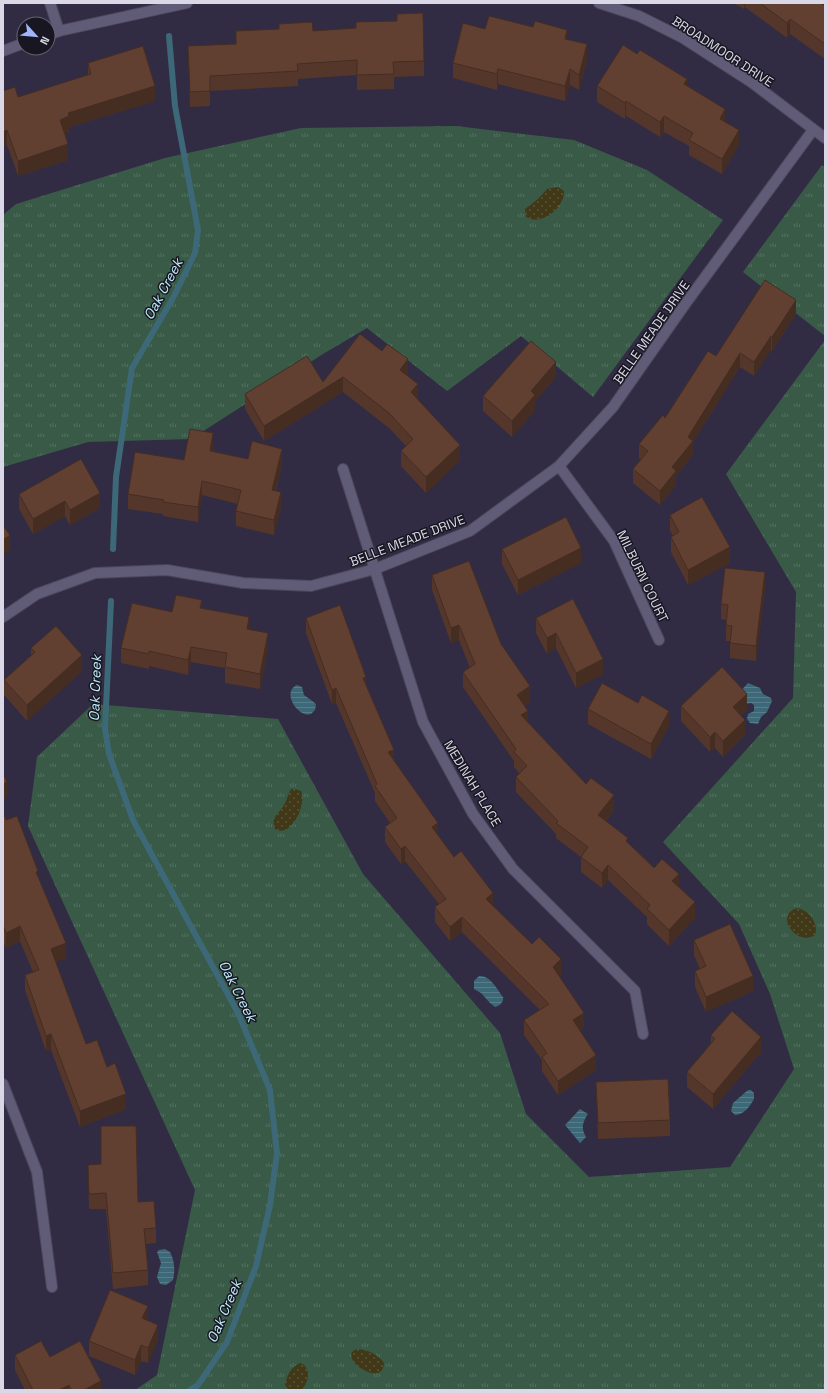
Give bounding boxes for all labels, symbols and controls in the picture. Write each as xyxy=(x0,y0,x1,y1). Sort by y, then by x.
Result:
street label: BROADMOOR DRIVE xyxy=(669,12,777,91)
north arrow xyxy=(16,16,56,56)
text: N xyxy=(37,34,53,47)
water label: Oak Creek xyxy=(139,254,187,323)
street label: BELLE MEADE DRIVE xyxy=(609,277,693,387)
street label: BELLE MEADE DRIVE xyxy=(347,511,467,570)
street label: MILBURN COURT xyxy=(613,527,672,625)
water label: Oak Creek xyxy=(85,653,105,722)
street label: MEDINAH PLACE xyxy=(440,737,505,830)
water label: Oak Creek xyxy=(215,957,262,1026)
water label: Oak Creek xyxy=(203,1275,246,1345)

